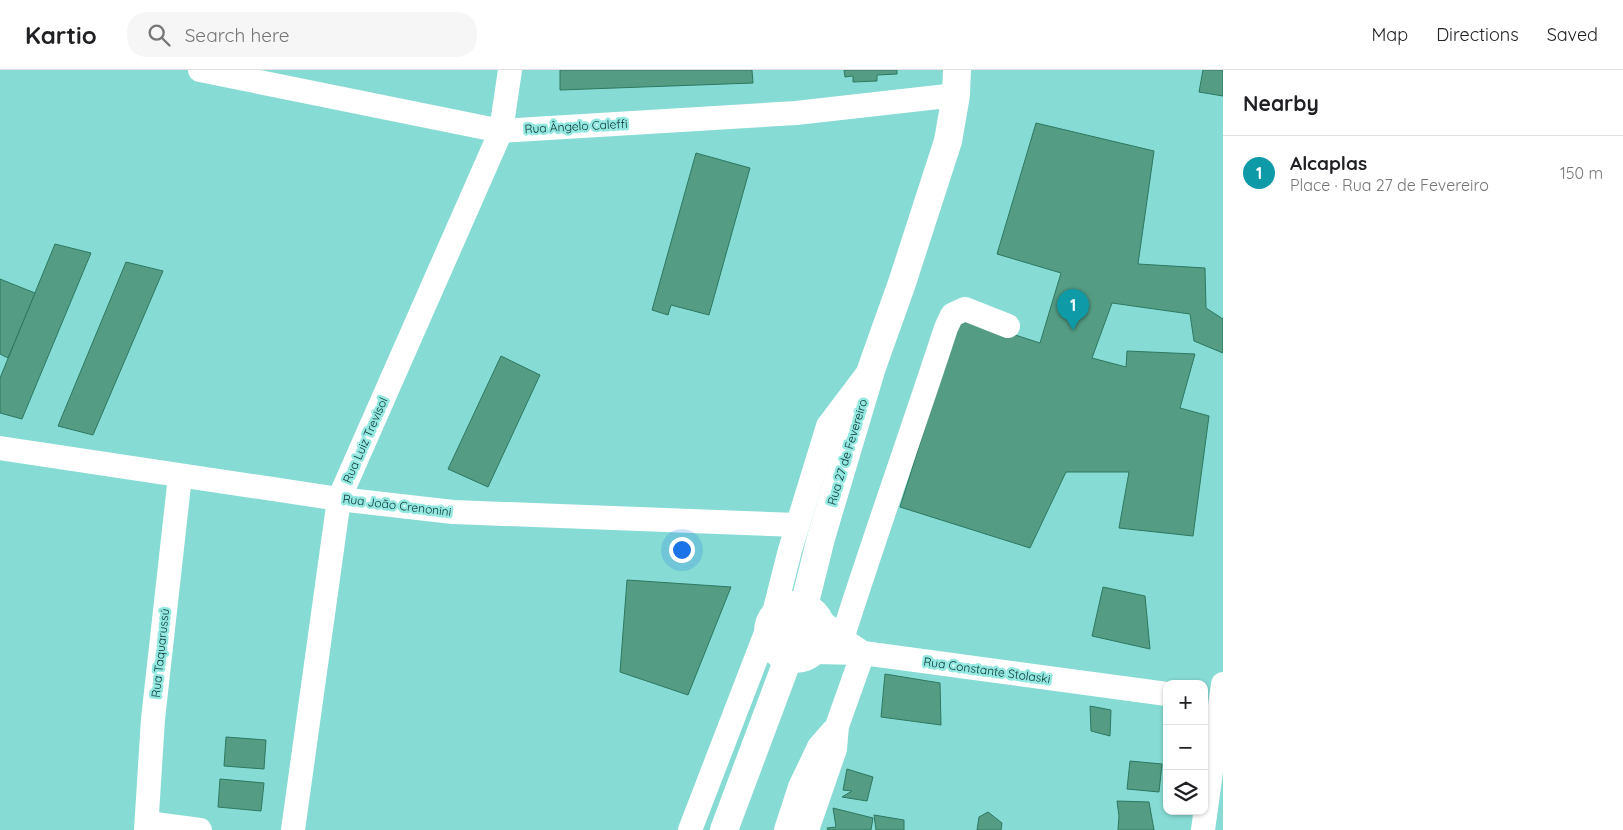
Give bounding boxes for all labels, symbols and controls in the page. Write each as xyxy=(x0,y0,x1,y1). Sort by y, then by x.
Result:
search box xyxy=(127,12,477,57)
text: Kartio xyxy=(25,20,97,50)
icon: search xyxy=(145,21,173,49)
text: Search here xyxy=(185,23,290,47)
text: Map xyxy=(1371,23,1408,46)
text: Directions xyxy=(1436,23,1519,46)
text: Saved xyxy=(1547,23,1598,46)
text: Nearby xyxy=(1243,90,1319,116)
street label: Rua Ângelo Caleffi xyxy=(524,116,628,136)
text: Alcaplas xyxy=(1290,151,1367,175)
text: 1 xyxy=(1256,163,1262,183)
text: 150 m xyxy=(1560,163,1603,183)
text: Place · Rua 27 de Fevereiro xyxy=(1290,175,1489,195)
pin: 1 xyxy=(1057,289,1089,330)
street label: Rua Luiz Trevisol xyxy=(339,395,391,485)
street label: Rua 27 de Fevereiro xyxy=(824,397,870,507)
street label: Rua João Crenonini xyxy=(342,491,452,519)
your location xyxy=(669,537,695,563)
street label: Rua Taquarussú xyxy=(148,608,172,698)
street label: Rua Constante Stolaski xyxy=(923,654,1051,686)
map controls xyxy=(1163,680,1208,815)
button: + xyxy=(1163,680,1208,725)
button: − xyxy=(1163,725,1208,770)
button: layers xyxy=(1163,770,1208,815)

